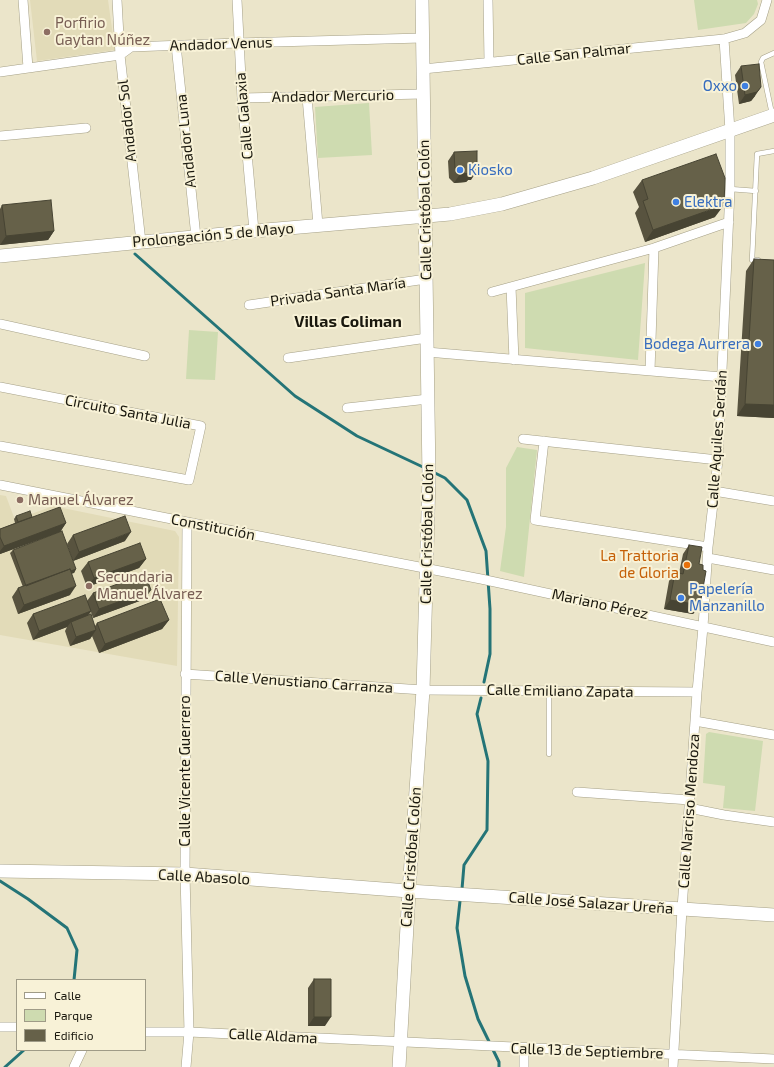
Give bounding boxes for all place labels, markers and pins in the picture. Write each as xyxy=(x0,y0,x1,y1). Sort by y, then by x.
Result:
place label: Porfirio Gaytan Núñez xyxy=(55,14,150,49)
marker: Porfirio Gaytan Núñez xyxy=(42,27,52,37)
place label: Oxxo xyxy=(703,77,737,95)
marker: Oxxo xyxy=(740,81,750,91)
place label: Kiosko xyxy=(468,161,513,179)
marker: Kiosko xyxy=(455,165,465,175)
place label: Elektra xyxy=(684,193,733,211)
marker: Elektra xyxy=(671,197,681,207)
place label: Bodega Aurrera xyxy=(644,335,750,353)
marker: Bodega Aurrera xyxy=(753,339,763,349)
place label: Manuel Álvarez xyxy=(28,491,134,509)
marker: Manuel Álvarez xyxy=(15,495,25,505)
place label: La Trattoria de Gloria xyxy=(600,547,679,582)
marker: La Trattoria de Gloria xyxy=(682,560,692,570)
place label: Secundaria Manuel Álvarez xyxy=(97,568,203,603)
place label: Papelería Manzanillo xyxy=(689,580,765,615)
marker: Secundaria Manuel Álvarez xyxy=(84,581,94,591)
marker: Papelería Manzanillo xyxy=(676,593,686,603)

